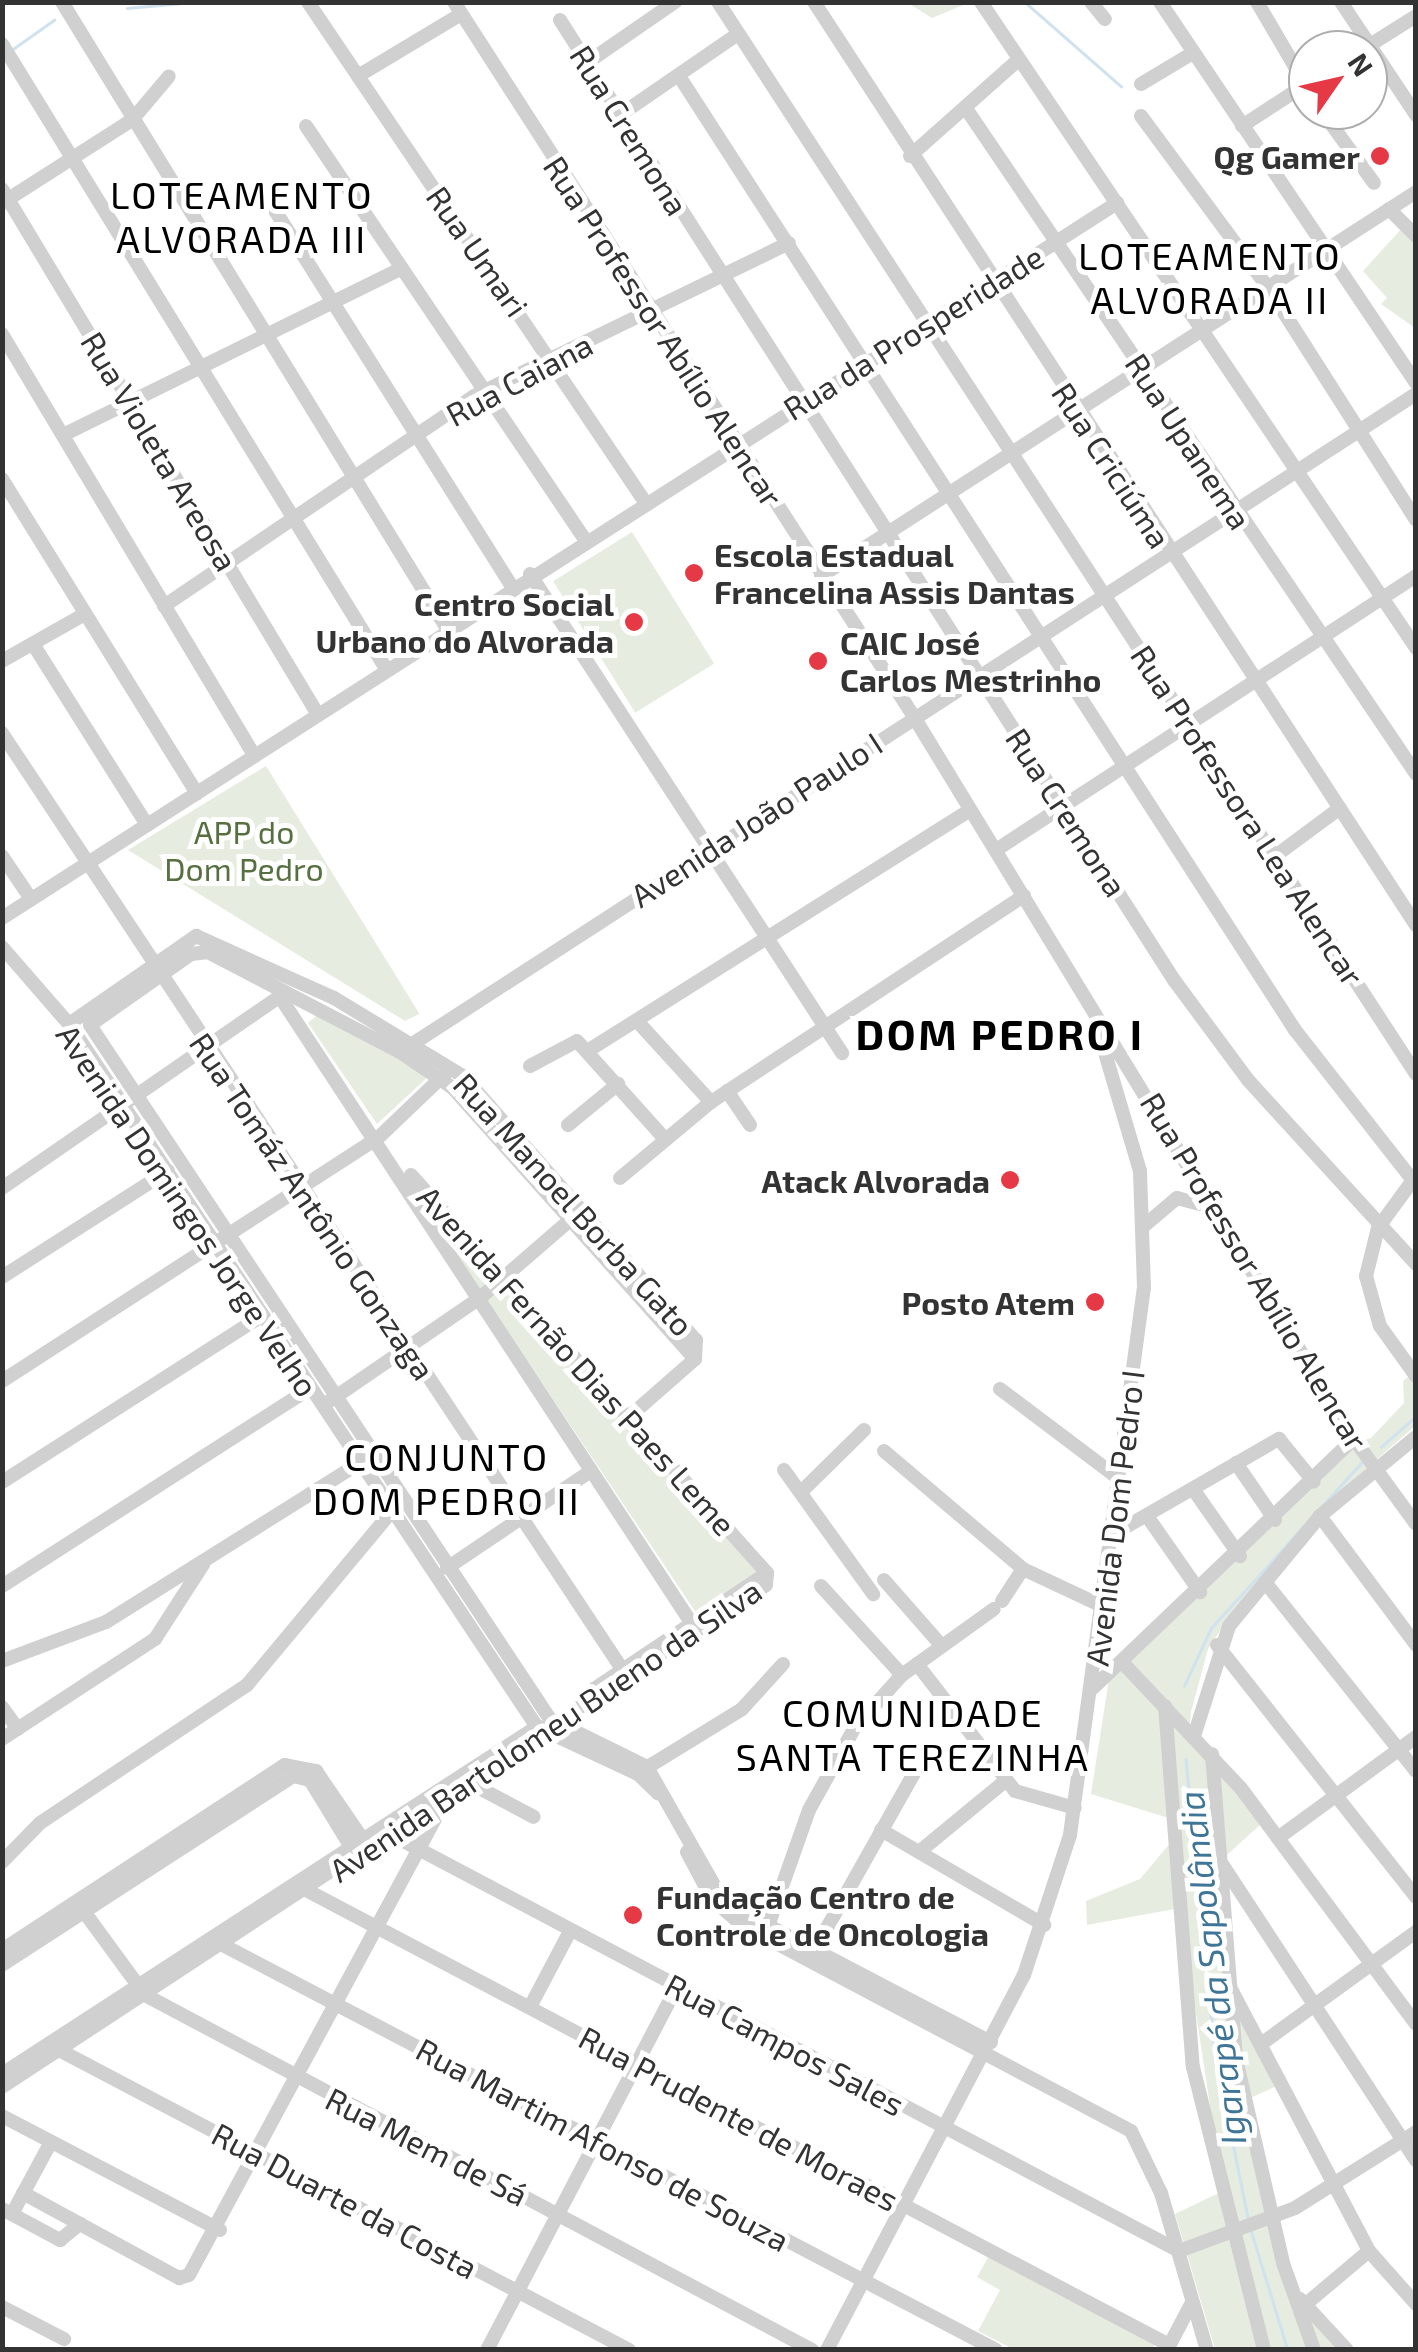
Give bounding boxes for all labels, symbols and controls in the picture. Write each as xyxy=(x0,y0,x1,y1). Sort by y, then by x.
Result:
north arrow xyxy=(1288,30,1388,130)
street label: Rua Cremona xyxy=(563,38,697,222)
text: N xyxy=(1341,46,1381,82)
place label: Qg Gamer xyxy=(1214,137,1360,175)
marker: Qg Gamer xyxy=(1369,145,1391,167)
street label: Rua Professor Abílio Alencar xyxy=(536,148,792,514)
district label: LOTEAMENTO ALVORADA III xyxy=(110,172,374,262)
street label: Rua Umari xyxy=(419,178,537,324)
district label: LOTEAMENTO ALVORADA II xyxy=(1078,233,1342,322)
street label: Rua da Prosperidade xyxy=(776,236,1050,428)
street label: Rua Violeta Areosa xyxy=(73,324,247,578)
street label: Rua Caiana xyxy=(439,324,599,434)
street label: Rua Upanema xyxy=(1118,346,1260,536)
street label: Rua Criciúma xyxy=(1044,375,1180,555)
place label: Escola Estadual Francelina Assis Dantas xyxy=(714,536,1076,611)
marker: Escola Estadual Francelina Assis Dantas xyxy=(683,562,705,584)
place label: Centro Social Urbano do Alvorada xyxy=(315,585,614,660)
marker: Centro Social Urbano do Alvorada xyxy=(623,611,645,633)
place label: CAIC José Carlos Mestrinho xyxy=(840,624,1101,699)
street label: Rua Professora Lea Alencar xyxy=(1123,637,1373,993)
marker: CAIC José Carlos Mestrinho xyxy=(805,648,831,674)
street label: Rua Cremona xyxy=(998,721,1136,903)
street label: Avenida João Paulo I xyxy=(623,723,889,915)
park label: APP do Dom Pedro xyxy=(164,813,324,888)
district label: DOM PEDRO I xyxy=(856,1008,1144,1058)
street label: Avenida Domingos Jorge Velho xyxy=(49,1016,327,1404)
street label: Rua Tomáz Antônio Gonzaga xyxy=(182,1025,444,1387)
street label: Rua Manoel Borba Gato xyxy=(446,1065,702,1343)
street label: Rua Professor Abílio Alencar xyxy=(1132,1085,1378,1457)
place label: Atack Alvorada xyxy=(761,1161,990,1199)
marker: Atack Alvorada xyxy=(999,1169,1021,1191)
street label: Avenida Fernão Dias Paes Leme xyxy=(410,1177,744,1543)
place label: Posto Atem xyxy=(901,1283,1075,1321)
marker: Posto Atem xyxy=(1084,1291,1106,1313)
street label: Avenida Dom Pedro I xyxy=(1077,1368,1151,1668)
district label: CONJUNTO DOM PEDRO II xyxy=(313,1434,581,1524)
street label: Avenida Bartolomeu Bueno da Silva xyxy=(322,1571,768,1889)
district label: COMUNIDADE SANTA TEREZINHA xyxy=(735,1690,1091,1780)
water label: Igarapé da Sapolândia xyxy=(1168,1789,1254,2147)
place label: Fundação Centro de Controle de Oncologia xyxy=(656,1878,989,1953)
marker: Fundação Centro de Controle de Oncologia xyxy=(620,1902,646,1928)
street label: Rua Campos Sales xyxy=(659,1965,911,2123)
street label: Rua Prudente de Moraes xyxy=(573,2017,905,2219)
street label: Rua Martim Afonso de Souza xyxy=(410,2029,796,2259)
street label: Rua Mem de Sá xyxy=(320,2079,534,2213)
street label: Rua Duarte da Costa xyxy=(206,2114,484,2286)

